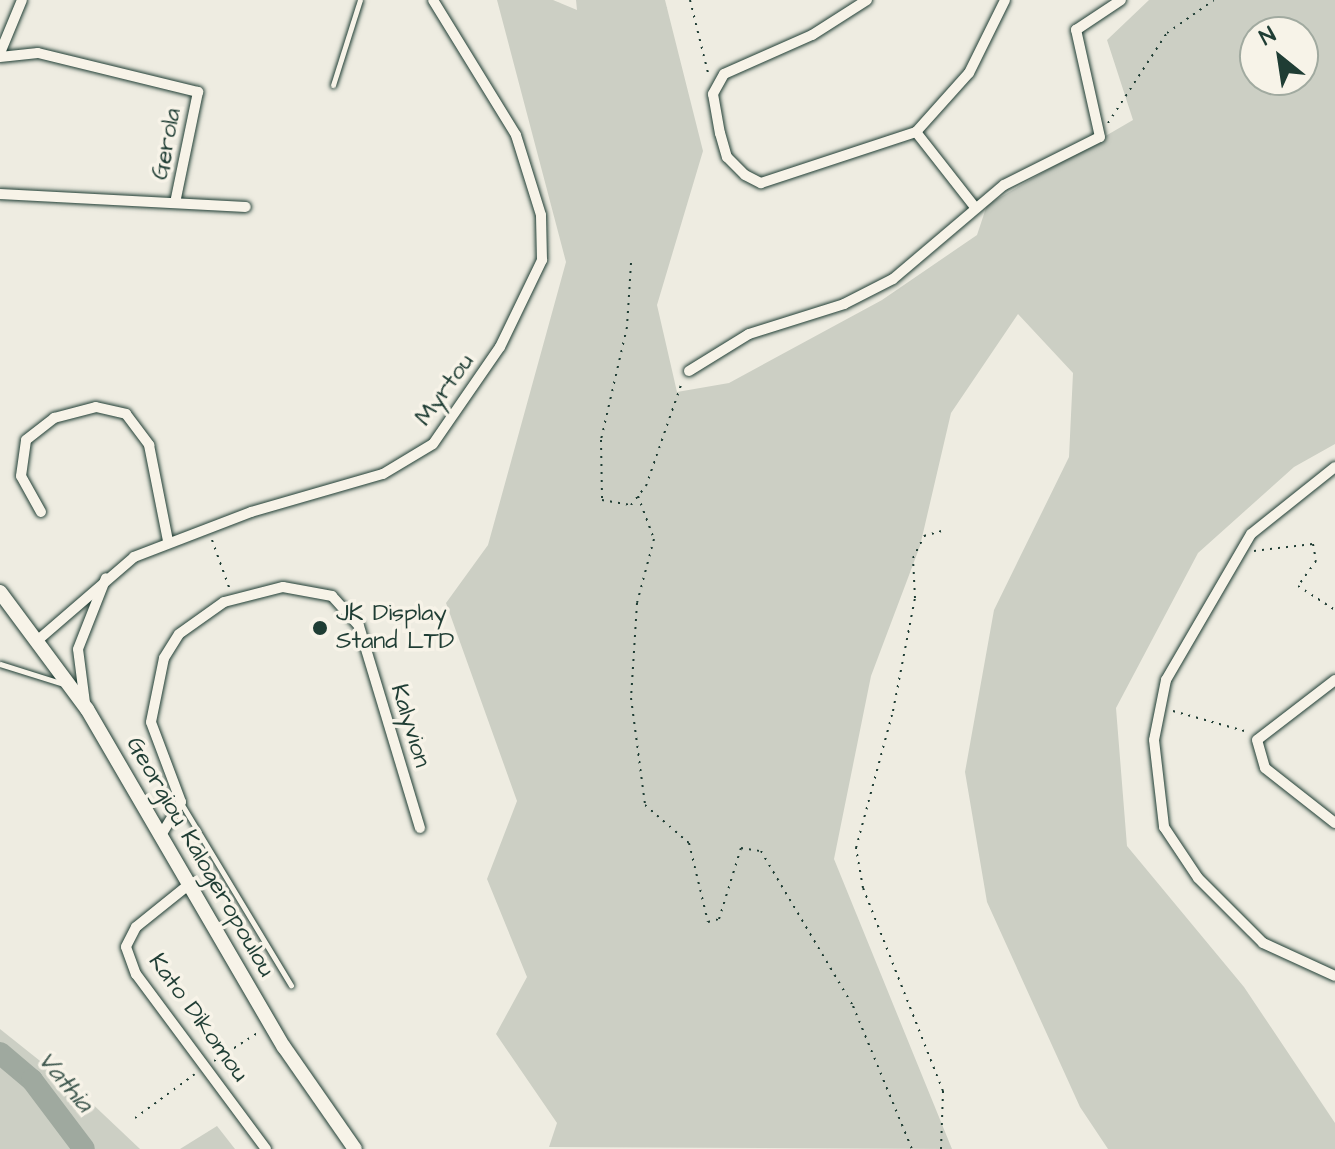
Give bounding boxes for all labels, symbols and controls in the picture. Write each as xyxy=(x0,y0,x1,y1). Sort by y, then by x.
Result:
north arrow xyxy=(1239,16,1319,96)
text: N xyxy=(1254,20,1281,53)
street label: Gerola xyxy=(146,106,188,182)
street label: Myrtou xyxy=(409,349,481,431)
place label: JK Display Stand LTD xyxy=(336,600,454,656)
marker: JK Display Stand LTD xyxy=(311,619,329,637)
street label: Kalyvion xyxy=(384,681,436,771)
street label: Georgiou Kalogeropoulou xyxy=(119,732,281,982)
street label: Kato Dikomou xyxy=(142,948,254,1088)
water label: Vathia xyxy=(31,1045,99,1119)

